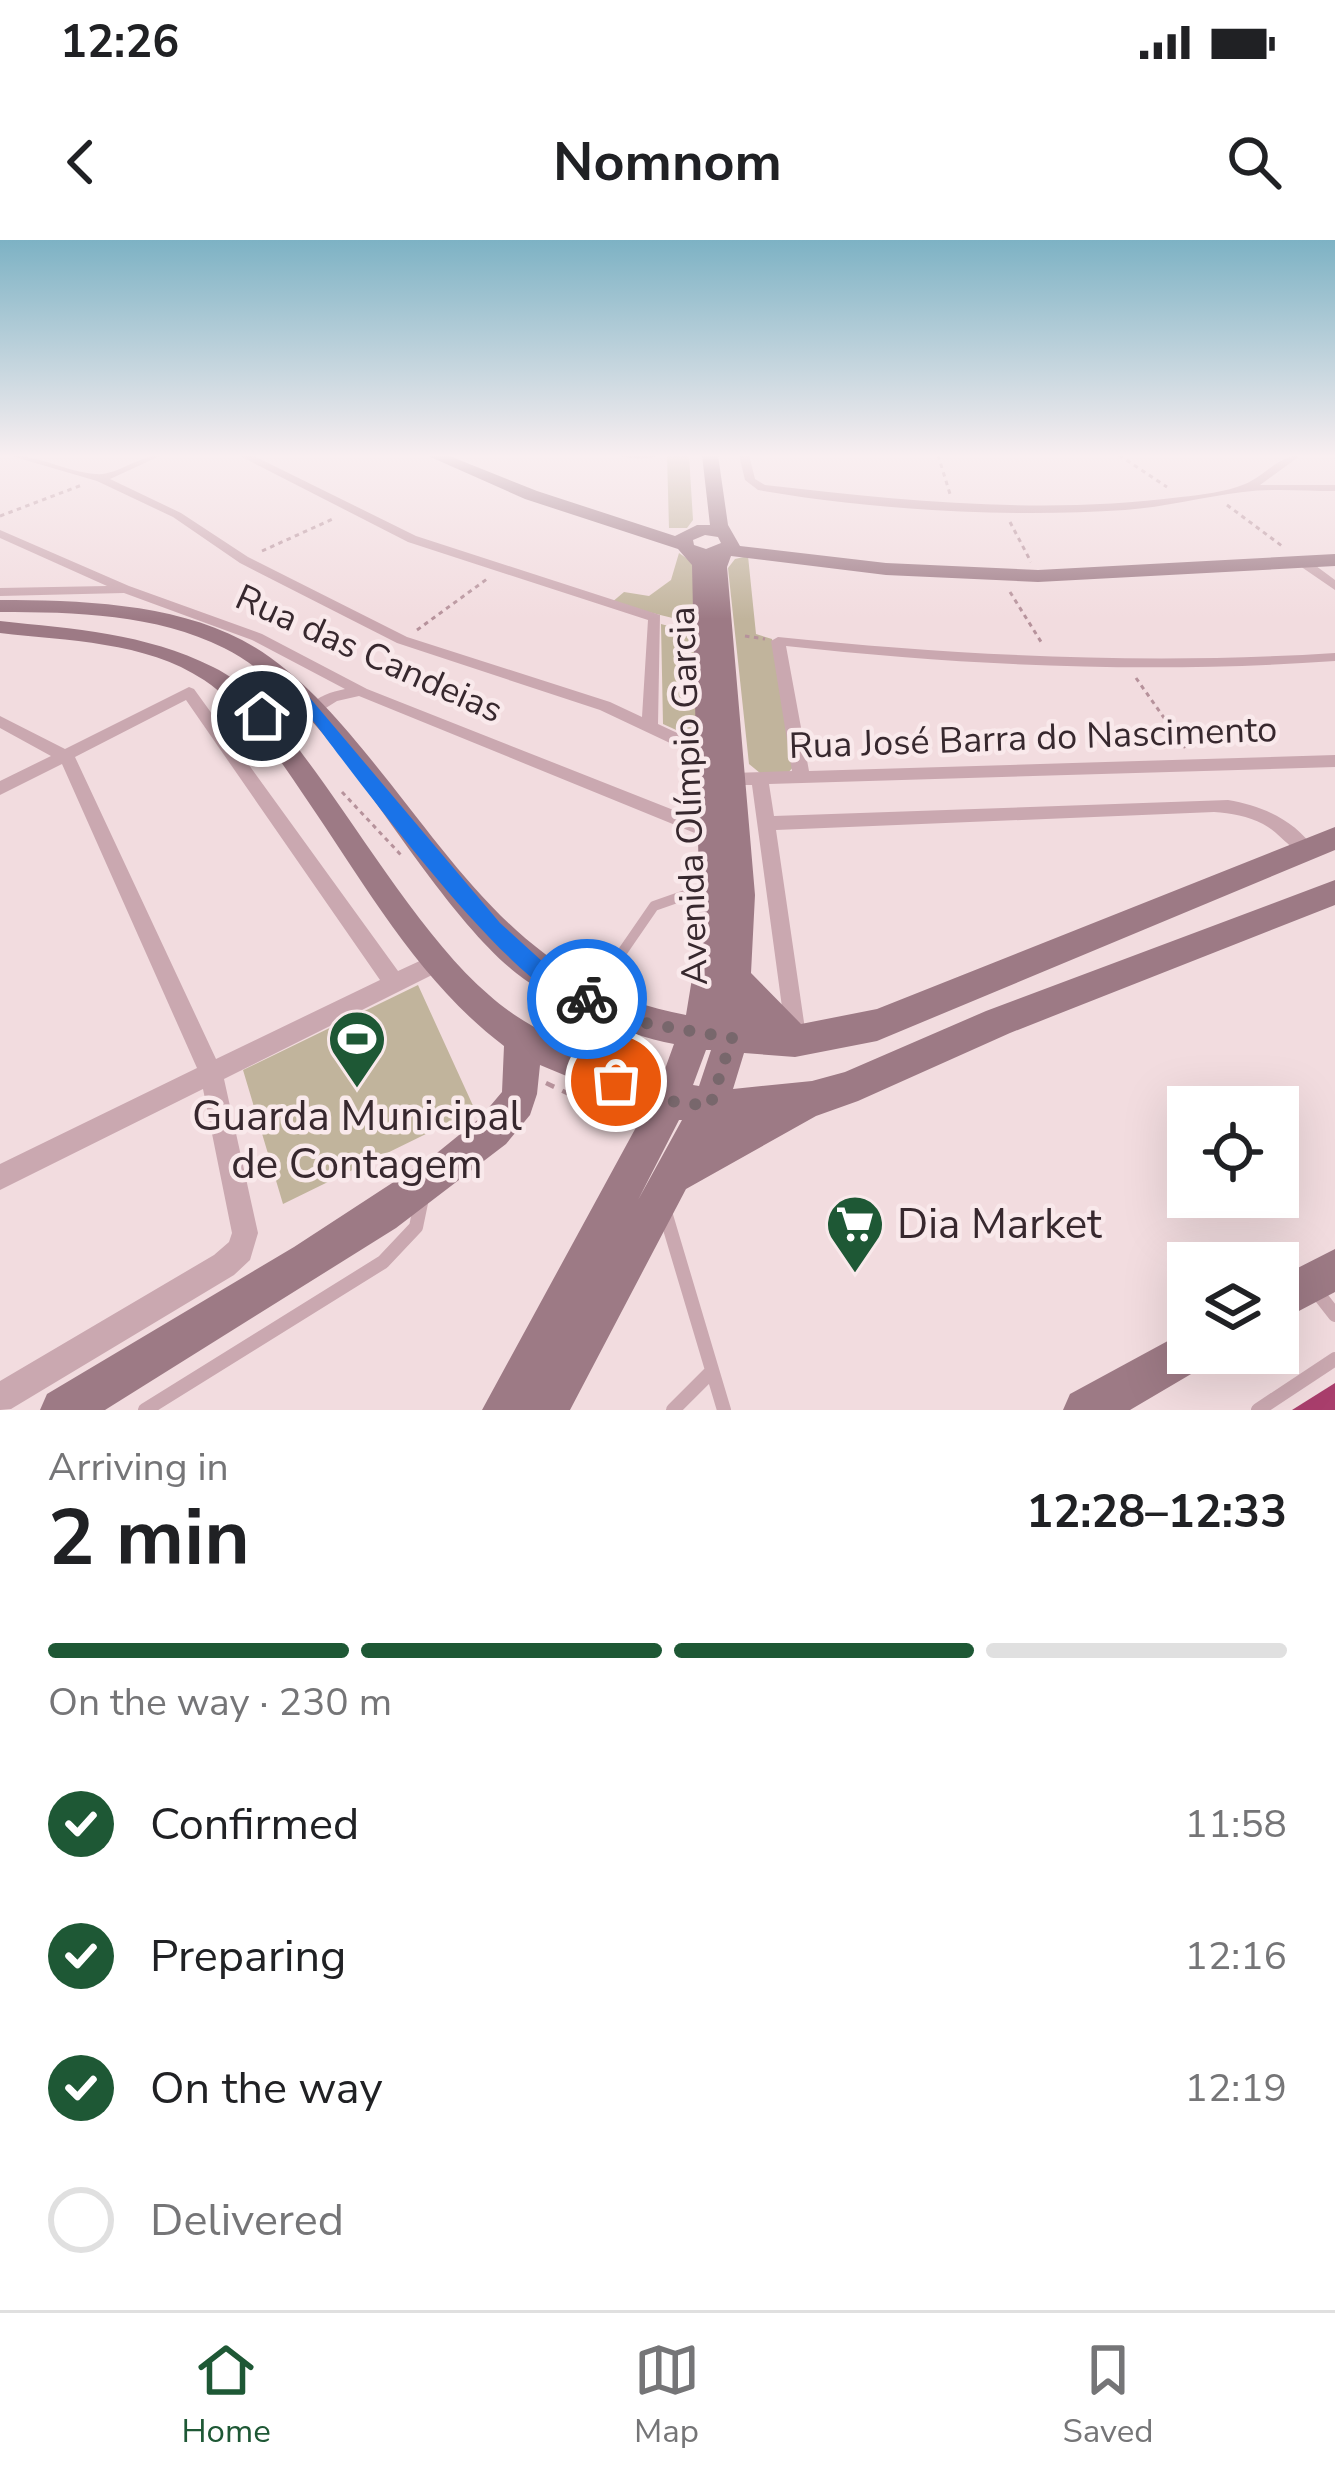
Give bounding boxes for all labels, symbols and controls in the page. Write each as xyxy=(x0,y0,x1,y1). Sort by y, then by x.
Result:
text: 12:26 xyxy=(60,12,179,73)
text: Nomnom xyxy=(553,125,782,199)
icon: back xyxy=(48,129,114,195)
icon: search xyxy=(1221,129,1287,195)
street label: Rua das Candeias xyxy=(228,573,510,735)
street label: Avenida Olímpio Garcia xyxy=(658,606,720,986)
pin xyxy=(211,665,313,767)
icon: home xyxy=(229,683,295,749)
street label: Rua José Barra do Nascimento xyxy=(788,705,1278,771)
courier xyxy=(527,939,647,1059)
icon: bike xyxy=(554,966,620,1032)
sports icon: Guarda Municipal de Contagem xyxy=(326,1008,388,1090)
pin xyxy=(565,1030,667,1132)
icon: bag xyxy=(583,1048,649,1114)
map controls xyxy=(1167,1086,1299,1374)
button: locate xyxy=(1167,1086,1299,1218)
place label: Guarda Municipal de Contagem xyxy=(192,1088,523,1193)
supermarket icon: Dia Market xyxy=(824,1193,886,1275)
place label: Dia Market xyxy=(897,1196,1102,1253)
button: layers xyxy=(1167,1242,1299,1374)
text: Arriving in xyxy=(48,1441,229,1494)
text: 12:28–12:33 xyxy=(1026,1482,1287,1543)
text: 2 min xyxy=(48,1485,250,1592)
text: On the way · 230 m xyxy=(48,1676,392,1729)
icon: check xyxy=(48,1791,114,1857)
text: Confirmed xyxy=(150,1794,359,1855)
text: 11:58 xyxy=(1185,1798,1287,1851)
icon: check xyxy=(48,1923,114,1989)
text: Preparing xyxy=(150,1926,346,1987)
text: 12:16 xyxy=(1185,1930,1287,1983)
icon: check xyxy=(48,2055,114,2121)
text: On the way xyxy=(150,2058,383,2119)
text: 12:19 xyxy=(1185,2062,1287,2115)
text: Delivered xyxy=(150,2190,344,2251)
tab: Home xyxy=(181,2337,271,2454)
tab: Map xyxy=(634,2337,700,2454)
tab: Saved xyxy=(1062,2337,1154,2454)

